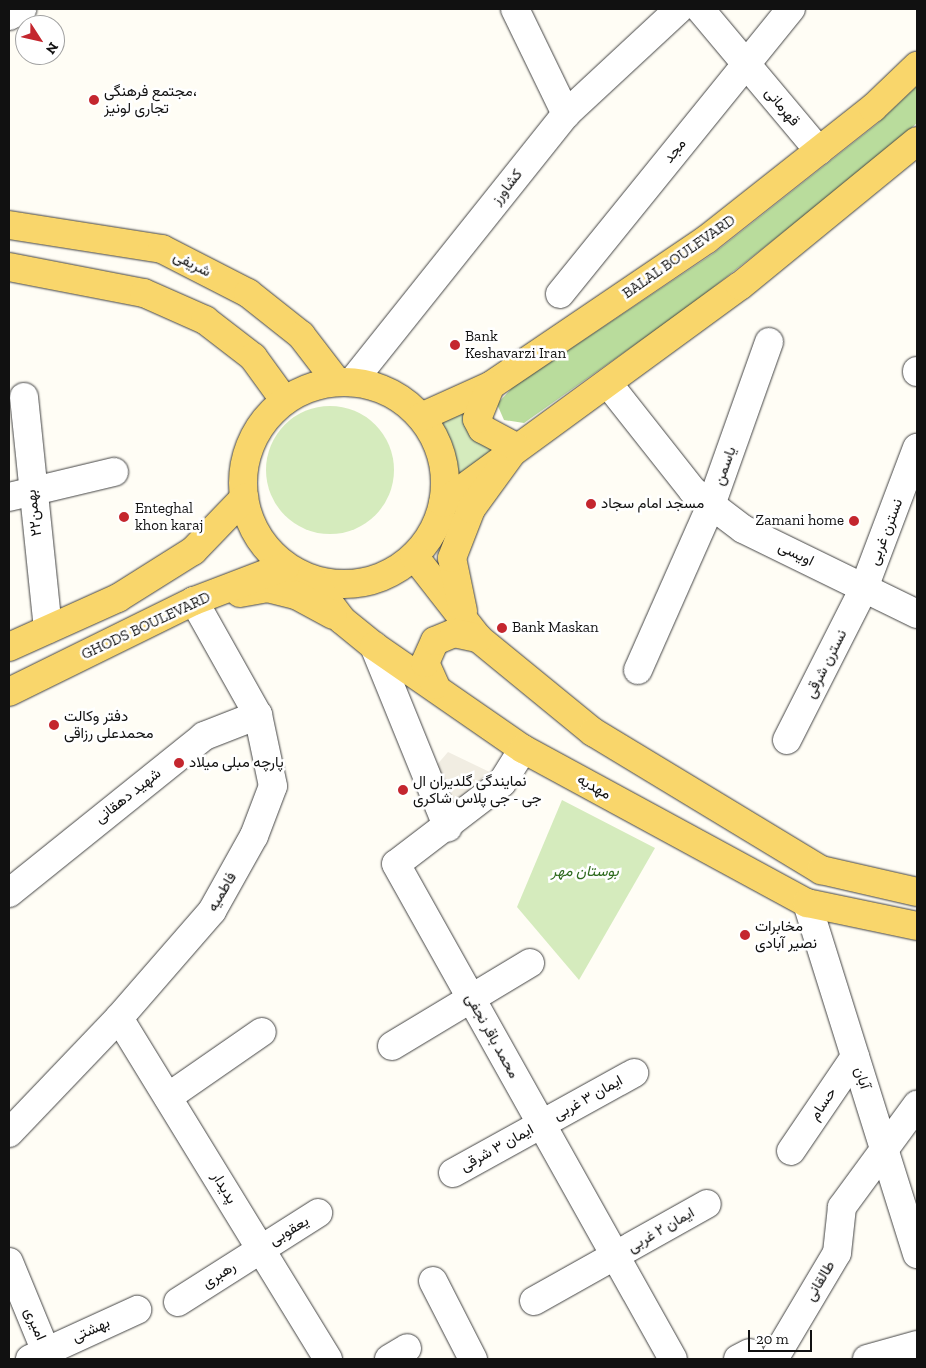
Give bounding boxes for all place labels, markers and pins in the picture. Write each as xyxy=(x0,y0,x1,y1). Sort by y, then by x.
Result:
place label: مجتمع فرهنگی، تجاری لونیز xyxy=(104,82,197,117)
marker: مجتمع فرهنگی، تجاری لونیز xyxy=(88,94,100,106)
place label: Bank Keshavarzi Iran xyxy=(465,327,566,362)
marker: Bank Keshavarzi Iran xyxy=(449,339,461,351)
place label: مسجد امام سجاد xyxy=(601,495,704,513)
marker: مسجد امام سجاد xyxy=(585,498,597,510)
place label: Enteghal khon karaj xyxy=(135,499,203,534)
marker: Enteghal khon karaj xyxy=(117,510,131,524)
place label: Zamani home xyxy=(756,512,844,530)
marker: Zamani home xyxy=(848,515,860,527)
place label: Bank Maskan xyxy=(512,619,599,637)
marker: Bank Maskan xyxy=(496,622,508,634)
place label: دفتر وکالت محمدعلی رزاقی xyxy=(64,707,154,742)
marker: دفتر وکالت محمدعلی رزاقی xyxy=(48,719,60,731)
place label: پارچه مبلی میلاد xyxy=(189,754,284,772)
marker: پارچه مبلی میلاد xyxy=(173,757,185,769)
place label: نمایندگی گلدیران ال جی - جی پلاس شاکری xyxy=(413,772,542,807)
marker: نمایندگی گلدیران ال جی - جی پلاس شاکری xyxy=(397,784,409,796)
place label: مخابرات نصیر آبادی xyxy=(755,917,817,952)
marker: مخابرات نصیر آبادی xyxy=(739,929,751,941)

